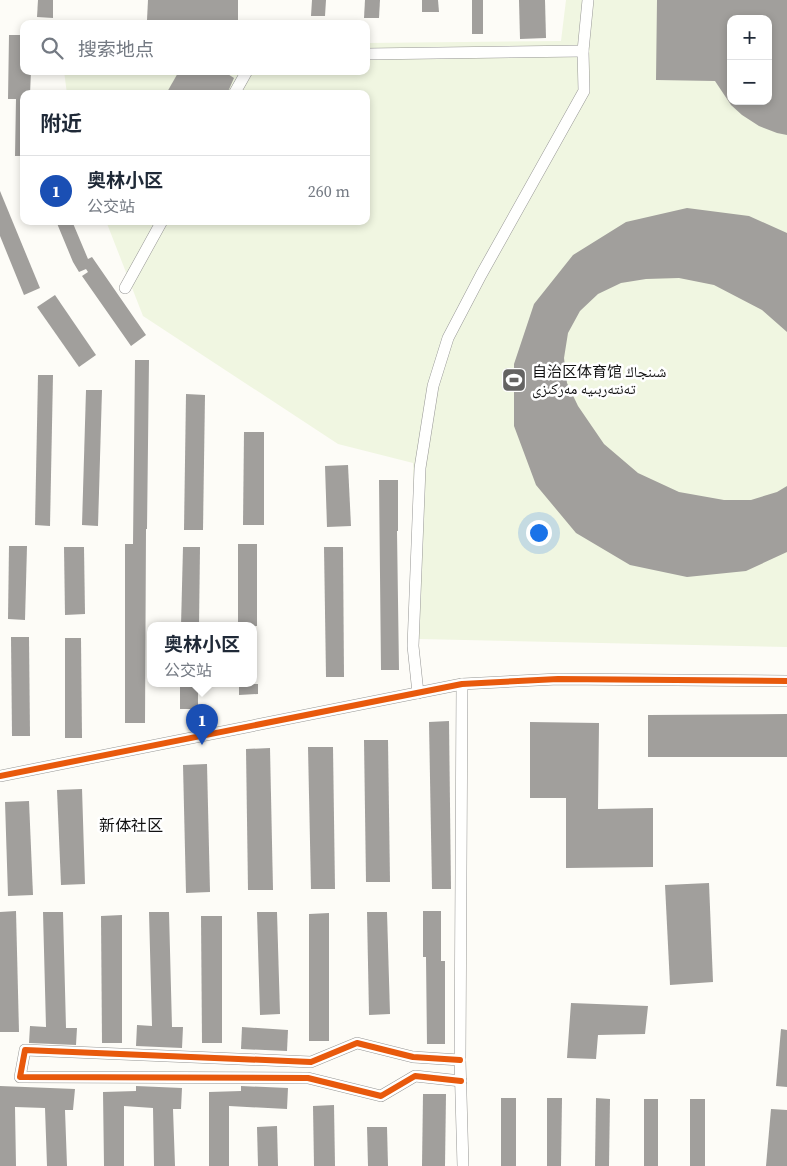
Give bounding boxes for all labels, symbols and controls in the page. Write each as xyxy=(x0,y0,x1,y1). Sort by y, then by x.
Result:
map controls xyxy=(727,15,772,105)
button: + xyxy=(727,15,772,60)
search box xyxy=(20,20,370,75)
icon: search xyxy=(38,34,66,62)
text: 搜索地点 xyxy=(78,36,154,62)
button: − xyxy=(727,60,772,105)
text: 附近 xyxy=(40,109,82,138)
text: 奥林小区 xyxy=(87,167,163,193)
text: 1 xyxy=(52,180,60,202)
text: 260 m xyxy=(308,180,350,202)
text: 公交站 xyxy=(87,195,135,217)
place label: 自治区体育馆 شىنجاڭ تەنتەربىيە مەركىزى xyxy=(532,361,666,399)
sports icon: 自治区体育馆 شىنجاڭ تەنتەربىيە مەركىزى xyxy=(501,367,527,393)
your location xyxy=(526,520,552,546)
popup xyxy=(147,622,257,687)
text: 奥林小区 xyxy=(164,631,240,657)
text: 公交站 xyxy=(164,659,212,681)
pin: 1 xyxy=(186,704,218,745)
district label: 新体社区 xyxy=(99,814,163,836)

